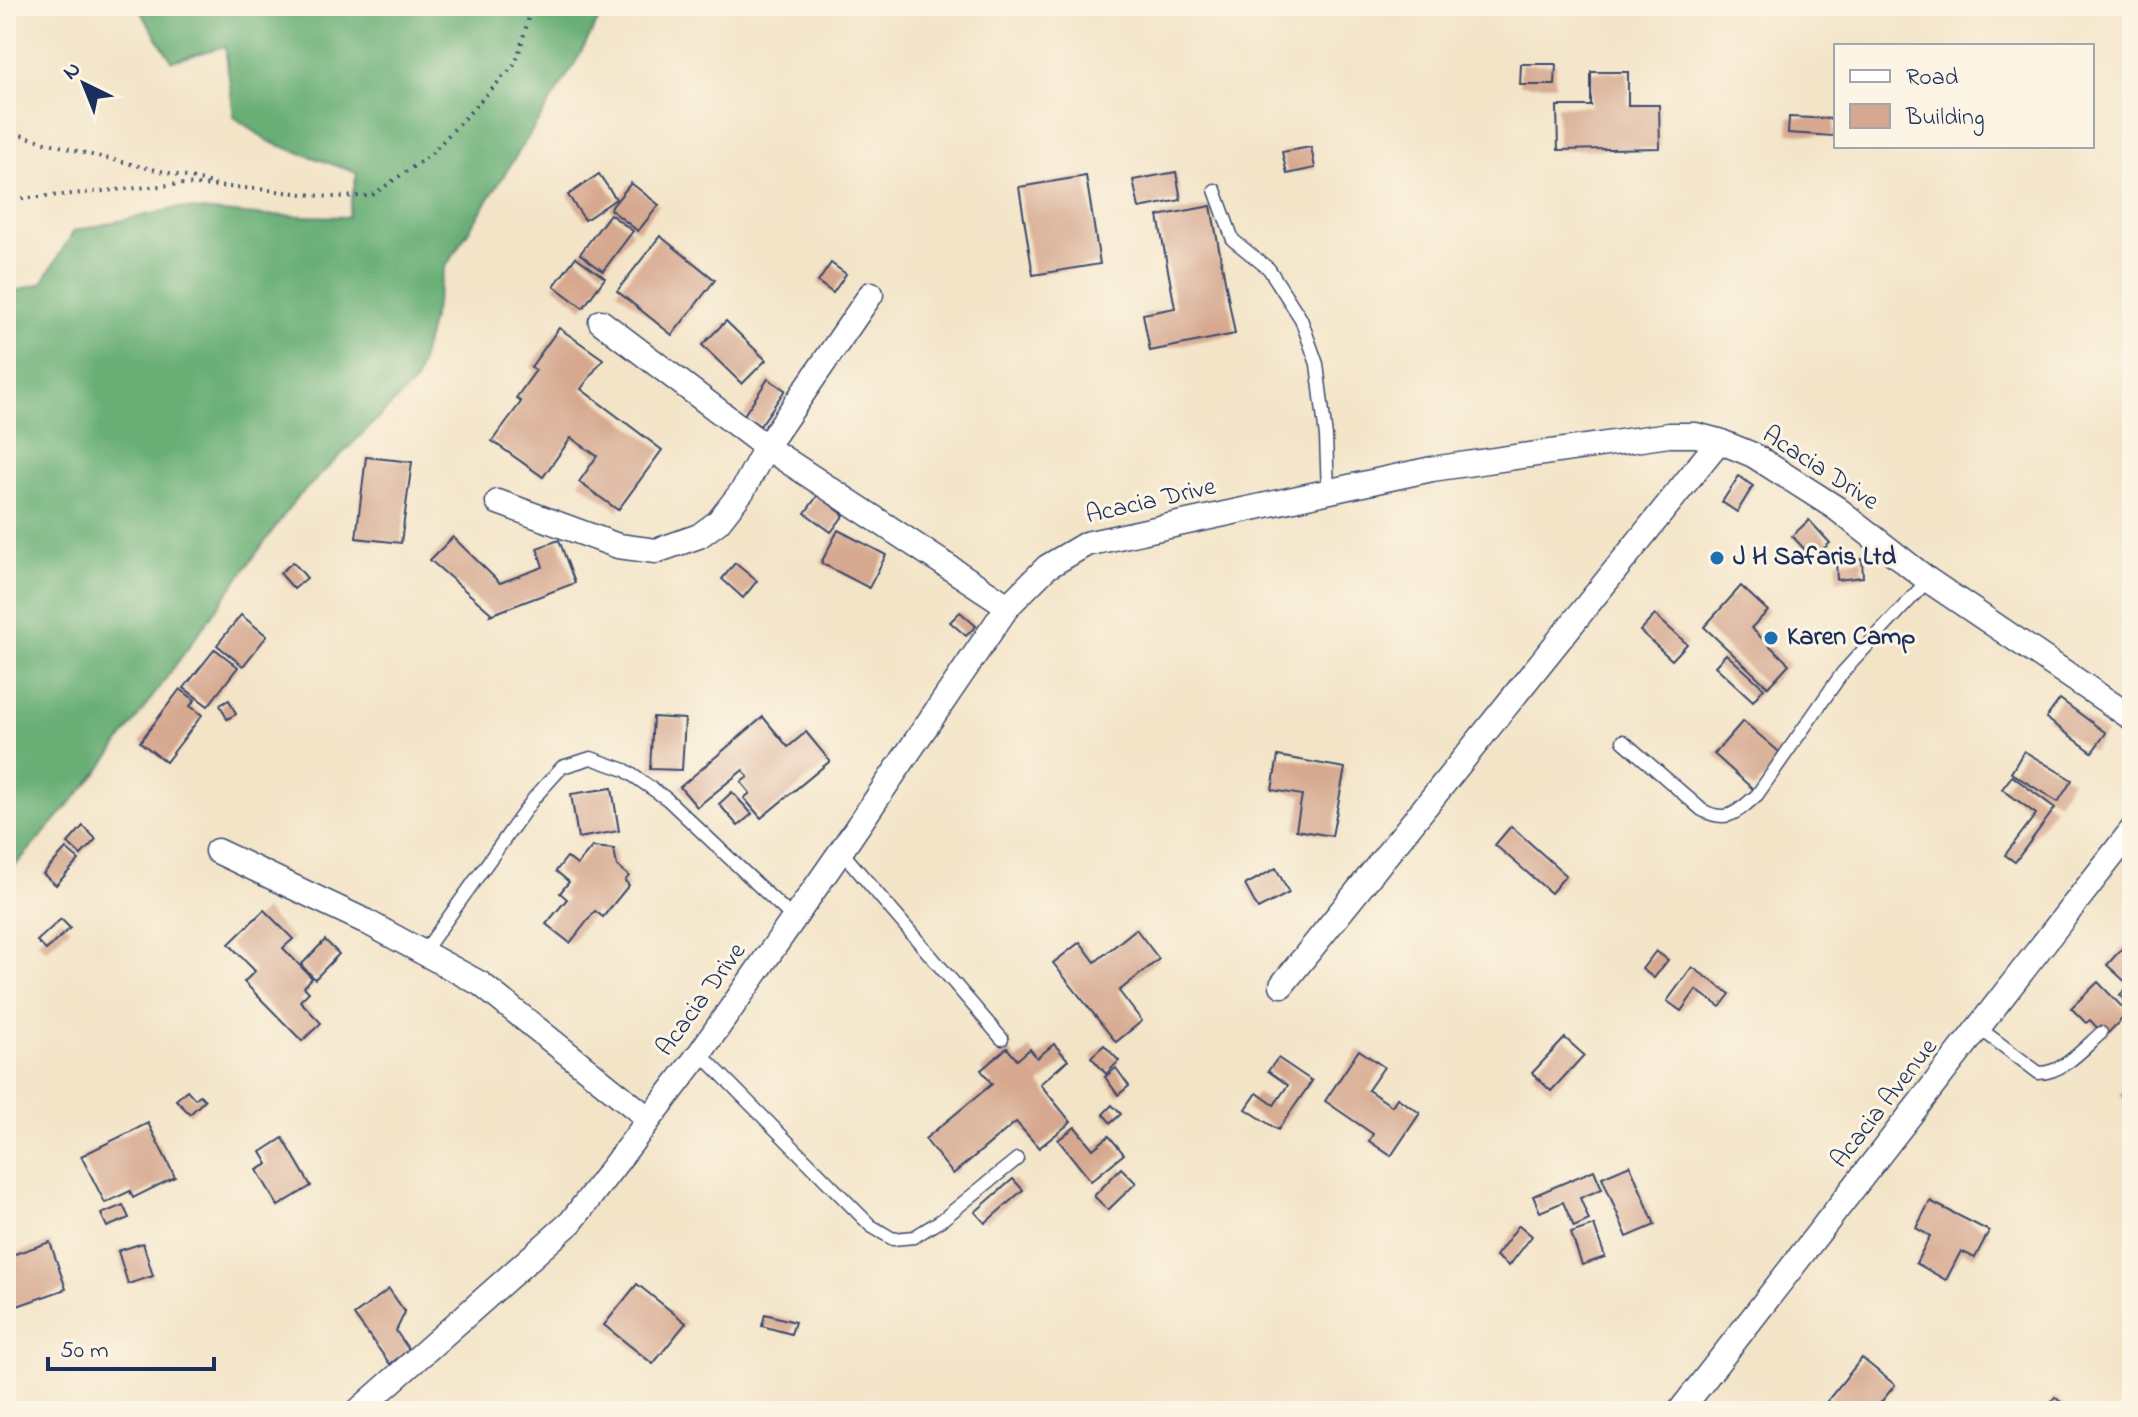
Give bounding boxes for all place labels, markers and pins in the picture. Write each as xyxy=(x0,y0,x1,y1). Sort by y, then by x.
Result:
place label: J H Safaris Ltd xyxy=(1733,539,1896,577)
marker: J H Safaris Ltd xyxy=(1708,549,1726,567)
place label: Karen Camp xyxy=(1787,619,1915,657)
marker: Karen Camp xyxy=(1762,629,1780,647)

